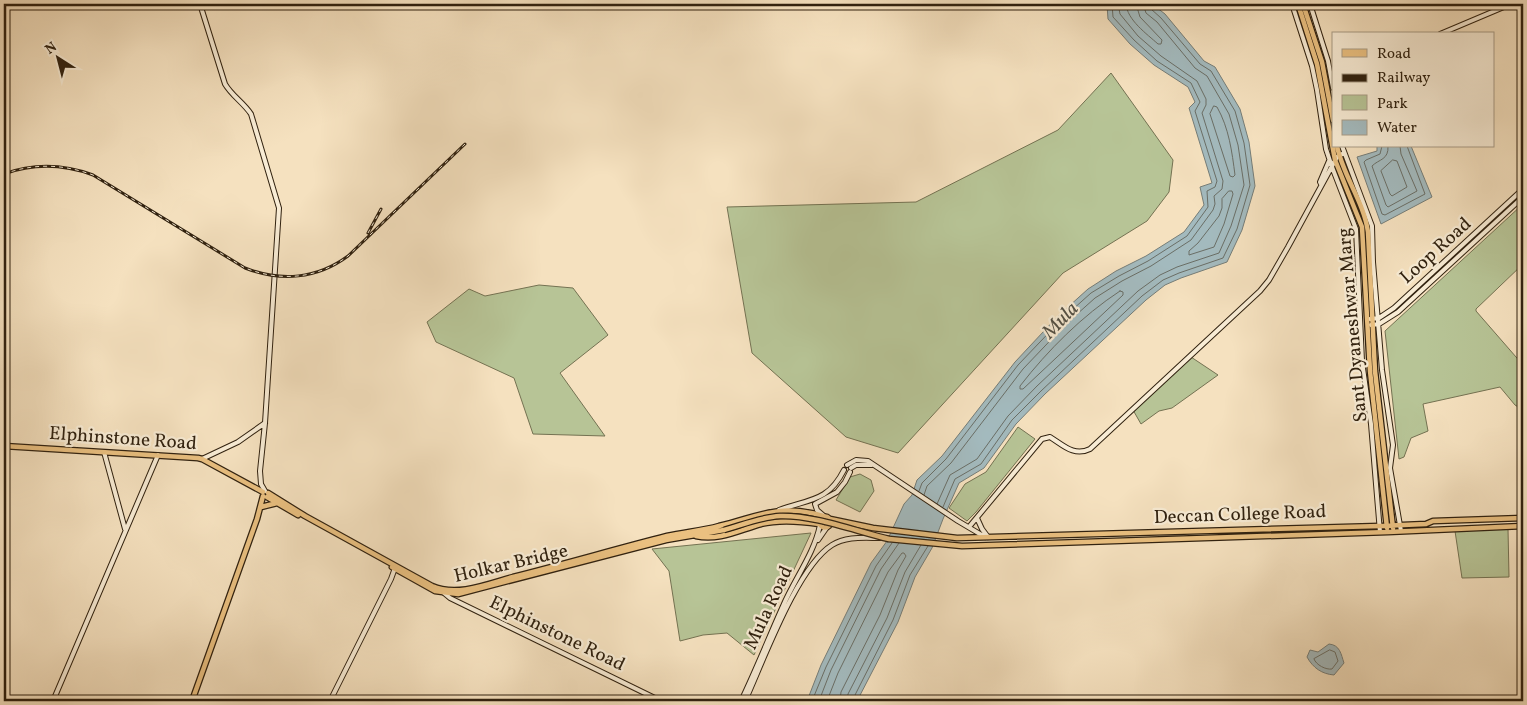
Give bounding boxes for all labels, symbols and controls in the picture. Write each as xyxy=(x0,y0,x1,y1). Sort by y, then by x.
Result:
north arrow xyxy=(32,32,82,82)
legend xyxy=(1332,32,1494,148)
text: N xyxy=(42,38,61,59)
text: Road xyxy=(1377,44,1411,65)
text: Railway xyxy=(1377,68,1430,89)
text: Park xyxy=(1377,94,1408,115)
text: Water xyxy=(1377,118,1417,139)
street label: Loop Road xyxy=(1394,212,1478,290)
street label: Sant Dyaneshwar Marg xyxy=(1332,227,1374,423)
water label: Mula xyxy=(1036,296,1086,347)
street label: Elphinstone Road xyxy=(48,421,198,457)
street label: Deccan College Road xyxy=(1153,499,1327,531)
street label: Holkar Bridge xyxy=(451,538,571,590)
street label: Mula Road xyxy=(738,562,800,654)
street label: Elphinstone Road xyxy=(485,590,629,678)

